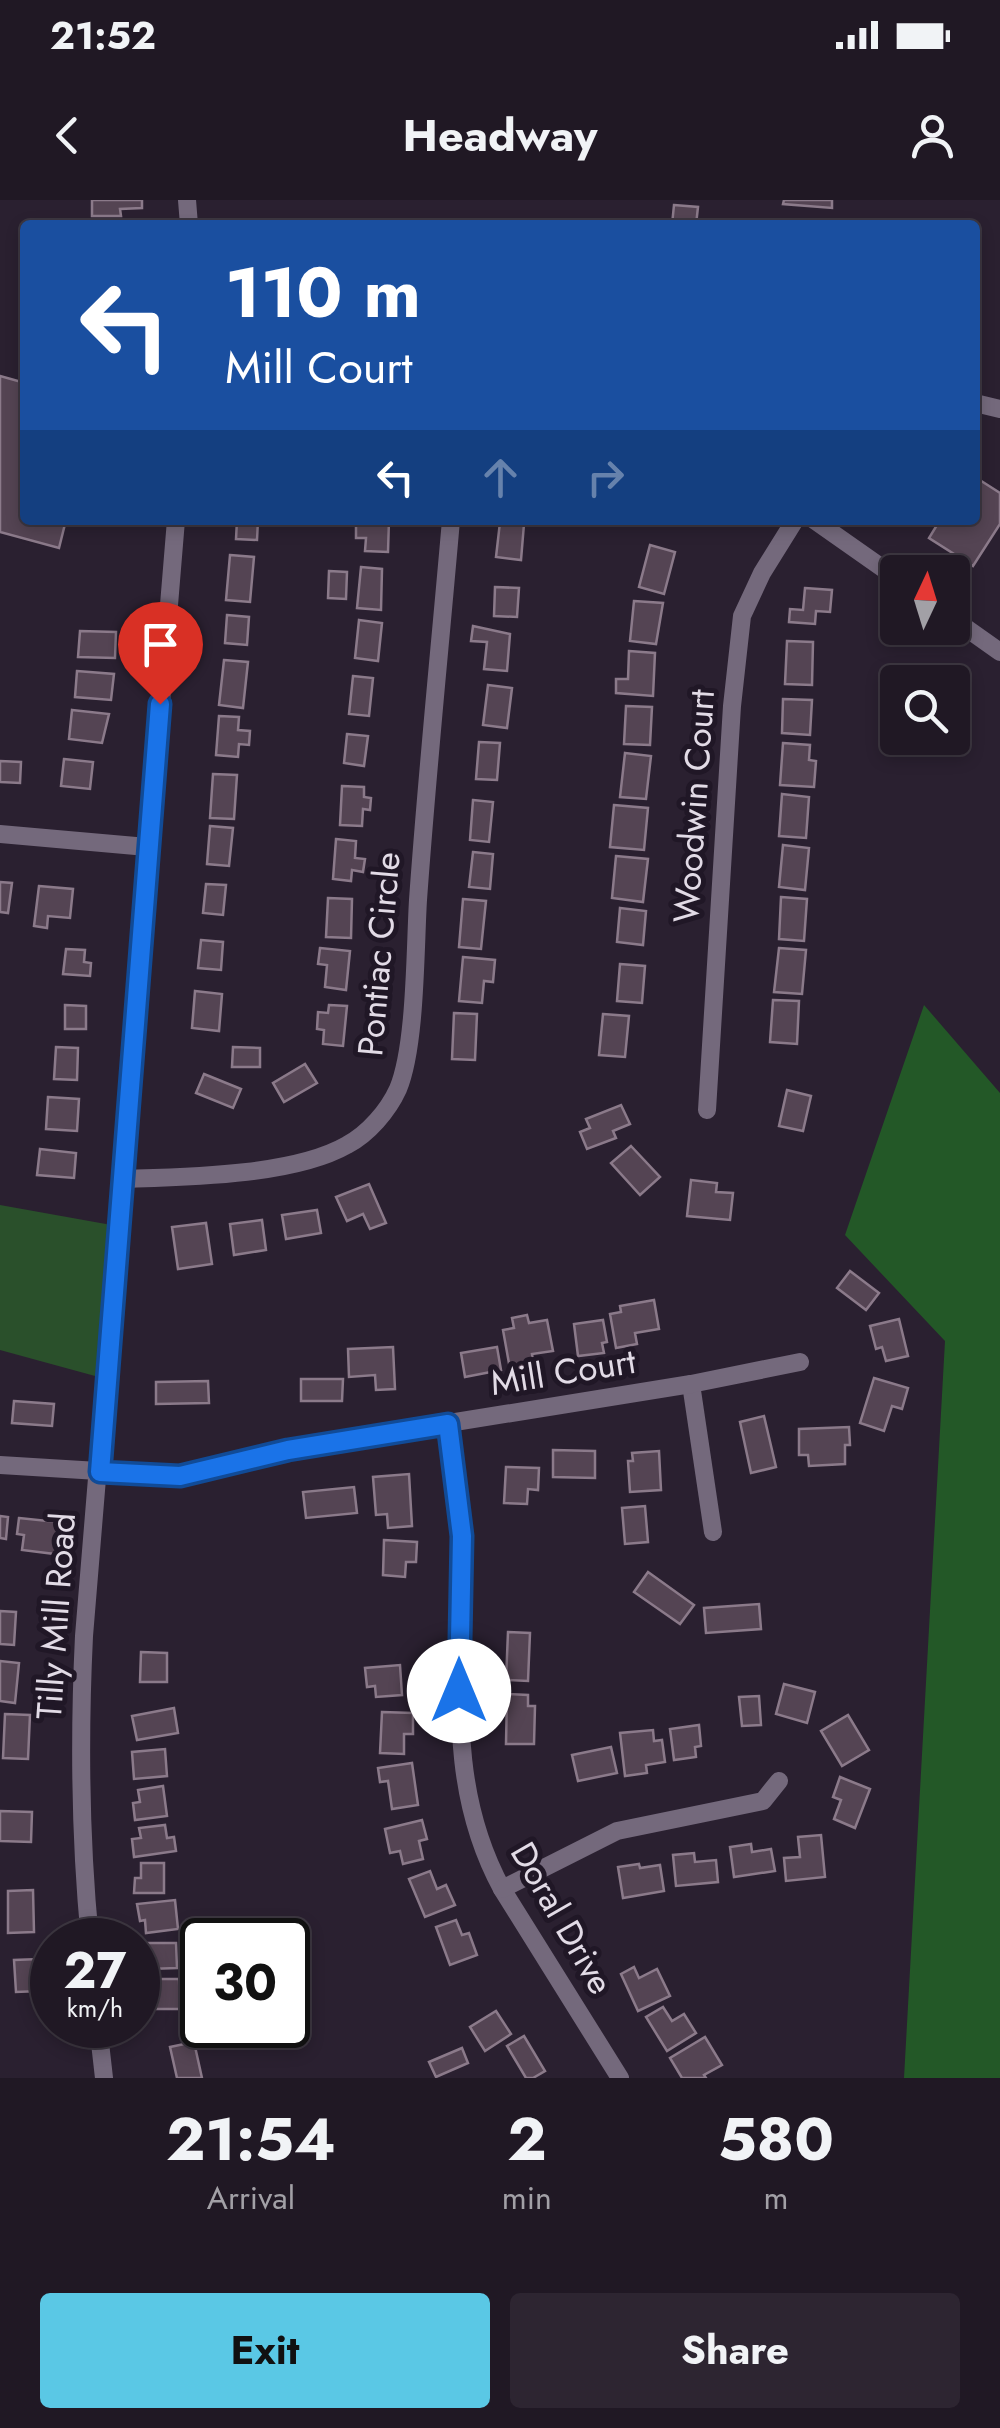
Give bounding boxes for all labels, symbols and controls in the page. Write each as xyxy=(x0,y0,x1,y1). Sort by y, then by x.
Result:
text: 21:52 xyxy=(50,8,156,63)
text: Headway xyxy=(403,103,597,168)
icon: back xyxy=(40,108,95,163)
icon: person xyxy=(905,108,960,163)
text: 110 m xyxy=(225,242,421,343)
icon: left xyxy=(60,260,190,390)
text: Mill Court xyxy=(225,335,413,400)
icon: left xyxy=(368,450,423,505)
icon: ahead xyxy=(473,450,528,505)
icon: right xyxy=(578,450,633,505)
north arrow xyxy=(880,555,970,645)
map controls xyxy=(880,555,970,755)
pin xyxy=(118,602,203,705)
icon: arrive xyxy=(133,617,188,672)
button: search xyxy=(880,665,970,755)
street label: Woodwin Court xyxy=(661,687,727,924)
street label: Pontiac Circle xyxy=(345,850,413,1058)
street label: Mill Court xyxy=(487,1336,640,1408)
street label: Tilly Mill Road xyxy=(24,1511,88,1721)
position arrow xyxy=(407,1639,511,1743)
street label: Doral Drive xyxy=(498,1833,626,2003)
speed limit sign: 30 xyxy=(180,1918,310,2048)
text: 27 xyxy=(64,1934,126,2007)
text: km/h xyxy=(67,1990,123,2026)
text: 21:54 xyxy=(166,2096,336,2183)
text: 2 xyxy=(507,2096,547,2183)
text: 580 xyxy=(718,2096,834,2183)
text: Arrival xyxy=(207,2175,295,2221)
text: min xyxy=(502,2175,552,2221)
text: m xyxy=(763,2175,788,2221)
button: Exit xyxy=(40,2293,490,2408)
button: Share xyxy=(510,2293,960,2408)

